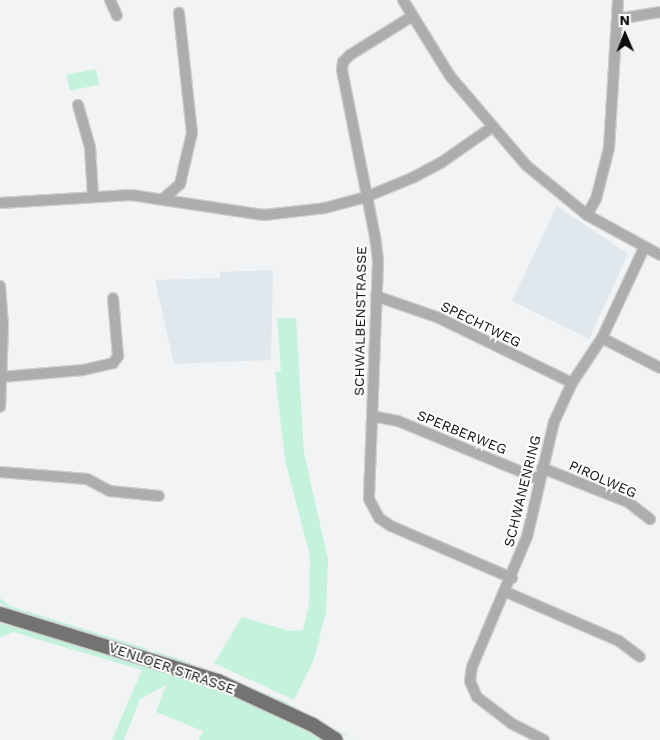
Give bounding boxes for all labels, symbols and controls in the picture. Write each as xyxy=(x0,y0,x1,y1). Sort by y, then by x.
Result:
north arrow xyxy=(600,10,650,60)
text: N xyxy=(619,12,630,28)
street label: SCHWALBENSTRASSE xyxy=(350,246,370,396)
street label: SPECHTWEG xyxy=(438,297,524,351)
street label: SPERBERWEG xyxy=(415,406,509,458)
street label: SCHWANENRING xyxy=(500,433,544,549)
street label: PIROLWEG xyxy=(567,457,639,501)
street label: VENLOER STRASSE xyxy=(107,639,237,697)

